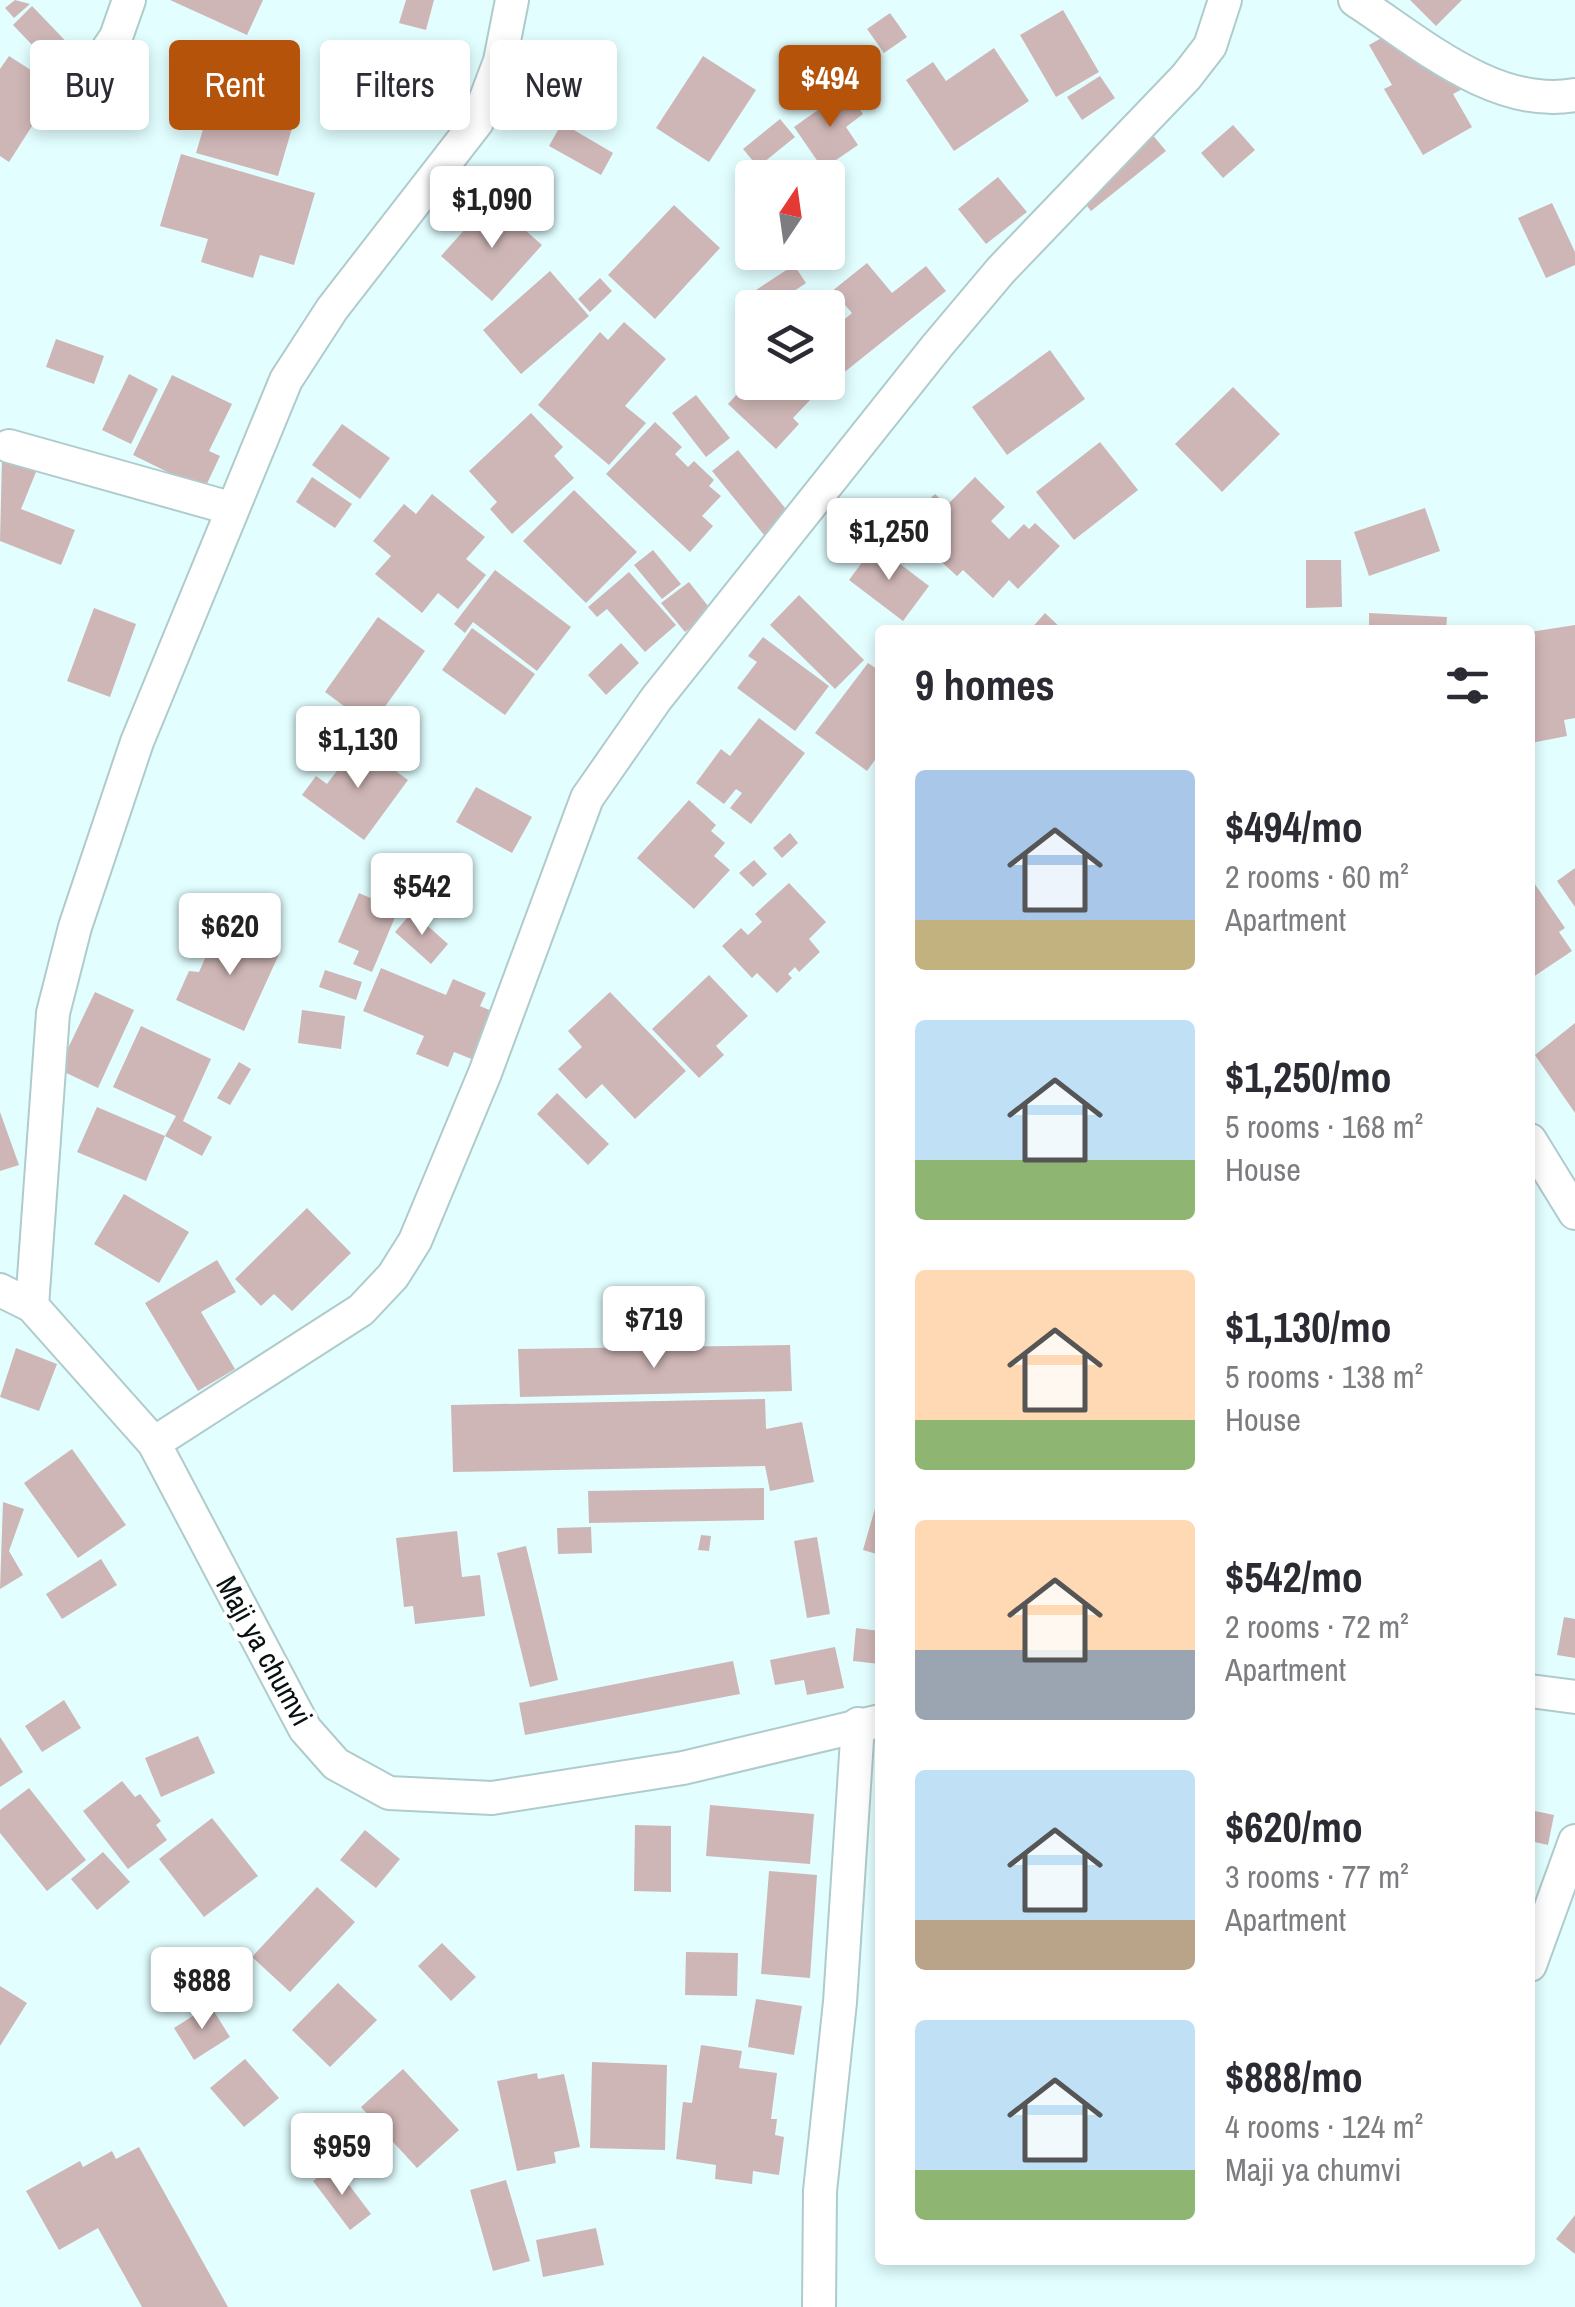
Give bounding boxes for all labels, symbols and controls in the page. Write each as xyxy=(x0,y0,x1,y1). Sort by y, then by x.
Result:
chip: Buy xyxy=(30,40,149,130)
chip: Rent xyxy=(169,40,300,130)
chip: Filters xyxy=(320,40,470,130)
chip: New xyxy=(490,40,617,130)
pin: $494 xyxy=(771,45,889,130)
text: $494 xyxy=(801,56,859,99)
north arrow xyxy=(735,160,845,270)
map controls xyxy=(735,160,845,400)
pin: $1,090 xyxy=(411,166,573,251)
text: $1,090 xyxy=(452,177,532,220)
button: layers xyxy=(735,290,845,400)
pin: $1,250 xyxy=(808,498,970,583)
text: $1,250 xyxy=(849,509,929,552)
text: 9 homes xyxy=(915,657,1055,713)
icon: filters xyxy=(1440,658,1495,713)
pin: $1,130 xyxy=(277,706,439,791)
text: $1,130 xyxy=(318,717,398,760)
text: $494/mo xyxy=(1225,799,1363,855)
icon: home xyxy=(995,810,1115,930)
pin: $542 xyxy=(363,853,481,938)
text: 2 rooms · 60 m² xyxy=(1225,855,1409,898)
text: $542 xyxy=(393,864,451,907)
pin: $620 xyxy=(171,893,289,978)
text: Apartment xyxy=(1225,898,1346,941)
text: $620 xyxy=(201,904,259,947)
text: $1,250/mo xyxy=(1225,1049,1392,1105)
icon: home xyxy=(995,1060,1115,1180)
text: 5 rooms · 168 m² xyxy=(1225,1105,1423,1148)
text: House xyxy=(1225,1148,1301,1191)
pin: $719 xyxy=(595,1286,713,1371)
text: $719 xyxy=(625,1297,683,1340)
text: $1,130/mo xyxy=(1225,1299,1392,1355)
icon: home xyxy=(995,1310,1115,1430)
text: 5 rooms · 138 m² xyxy=(1225,1355,1423,1398)
text: House xyxy=(1225,1398,1301,1441)
text: $542/mo xyxy=(1225,1549,1363,1605)
icon: home xyxy=(995,1560,1115,1680)
street label: Maji ya chumvi xyxy=(207,1568,322,1733)
text: 2 rooms · 72 m² xyxy=(1225,1605,1409,1648)
text: Apartment xyxy=(1225,1648,1346,1691)
text: $620/mo xyxy=(1225,1799,1363,1855)
icon: home xyxy=(995,1810,1115,1930)
text: 3 rooms · 77 m² xyxy=(1225,1855,1409,1898)
text: Apartment xyxy=(1225,1898,1346,1941)
pin: $888 xyxy=(143,1947,261,2032)
text: $888 xyxy=(173,1958,231,2001)
text: $888/mo xyxy=(1225,2049,1363,2105)
icon: home xyxy=(995,2060,1115,2180)
text: 4 rooms · 124 m² xyxy=(1225,2105,1423,2148)
pin: $959 xyxy=(283,2113,401,2198)
text: $959 xyxy=(313,2124,371,2167)
text: Maji ya chumvi xyxy=(1225,2148,1401,2191)

